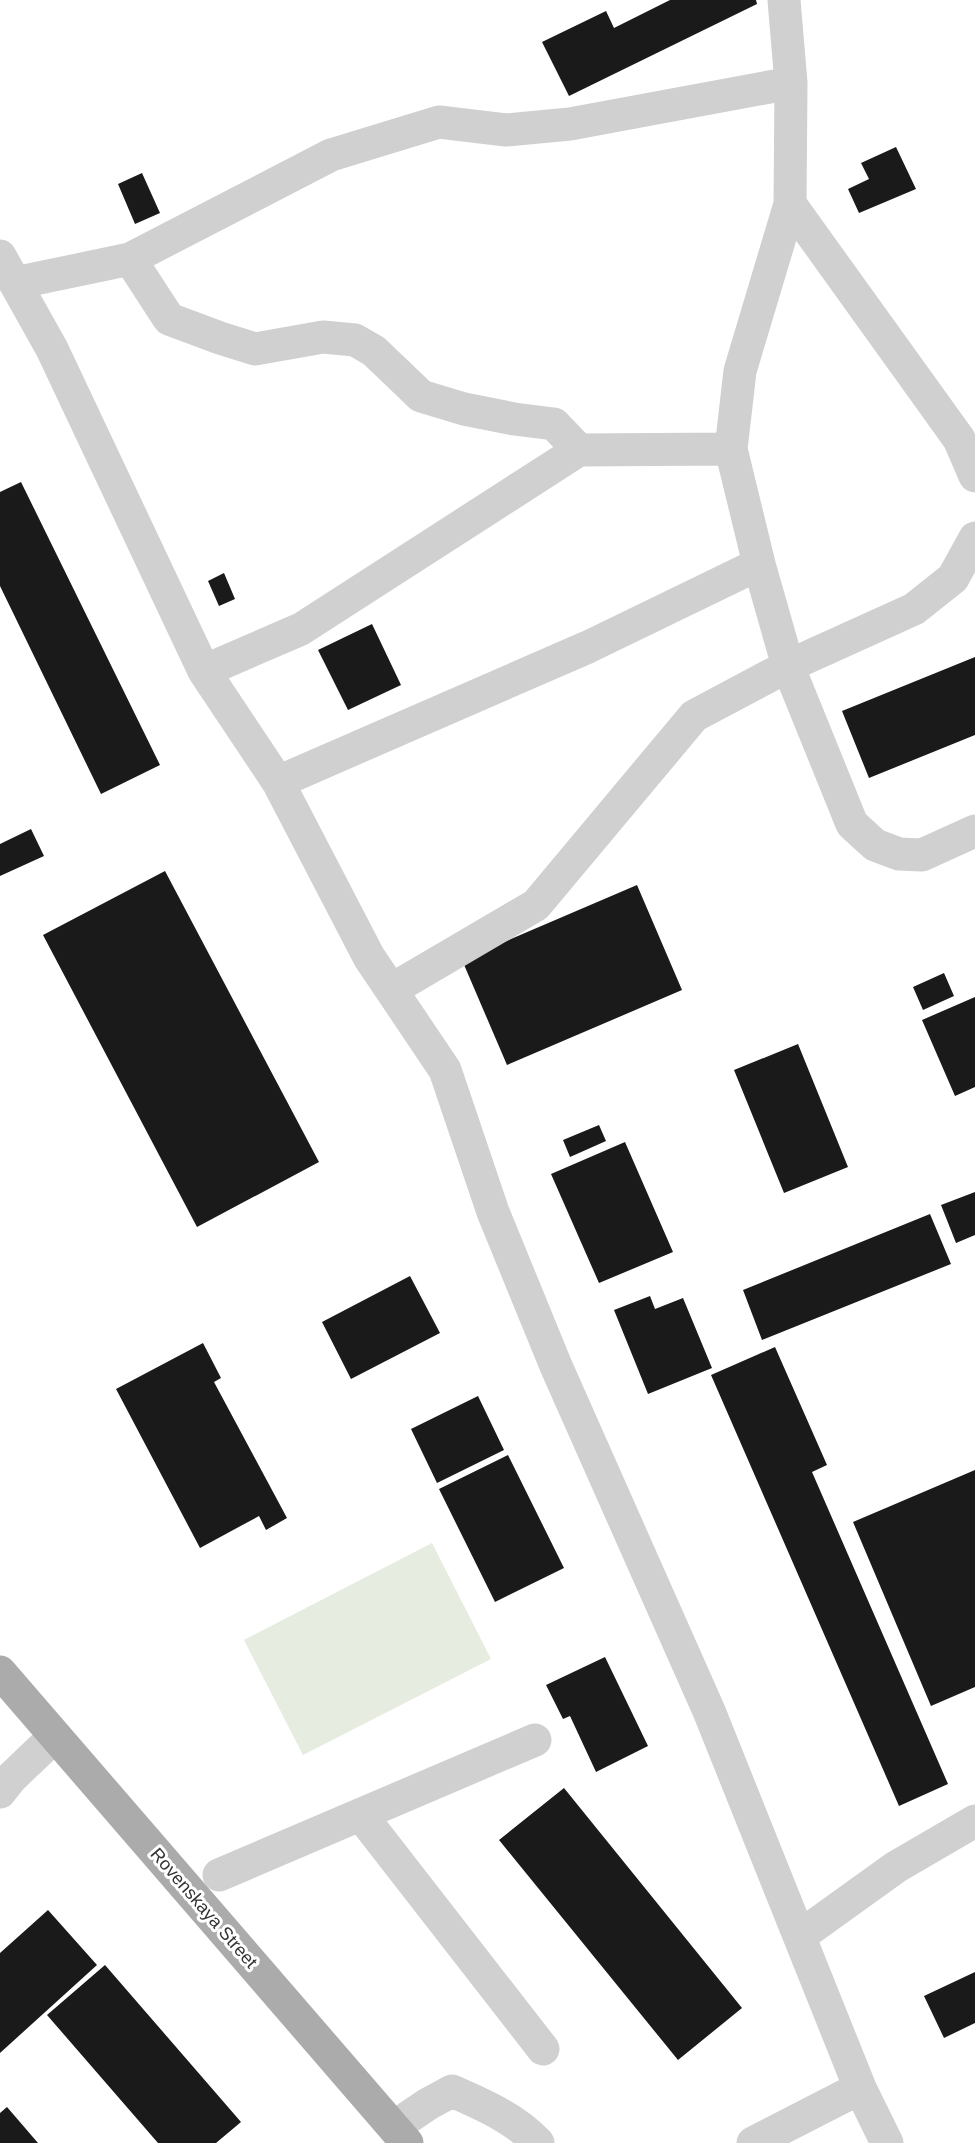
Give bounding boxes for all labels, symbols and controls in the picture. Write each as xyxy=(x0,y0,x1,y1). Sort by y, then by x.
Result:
street label: Rovenskaya Street xyxy=(147,1844,261,1972)

